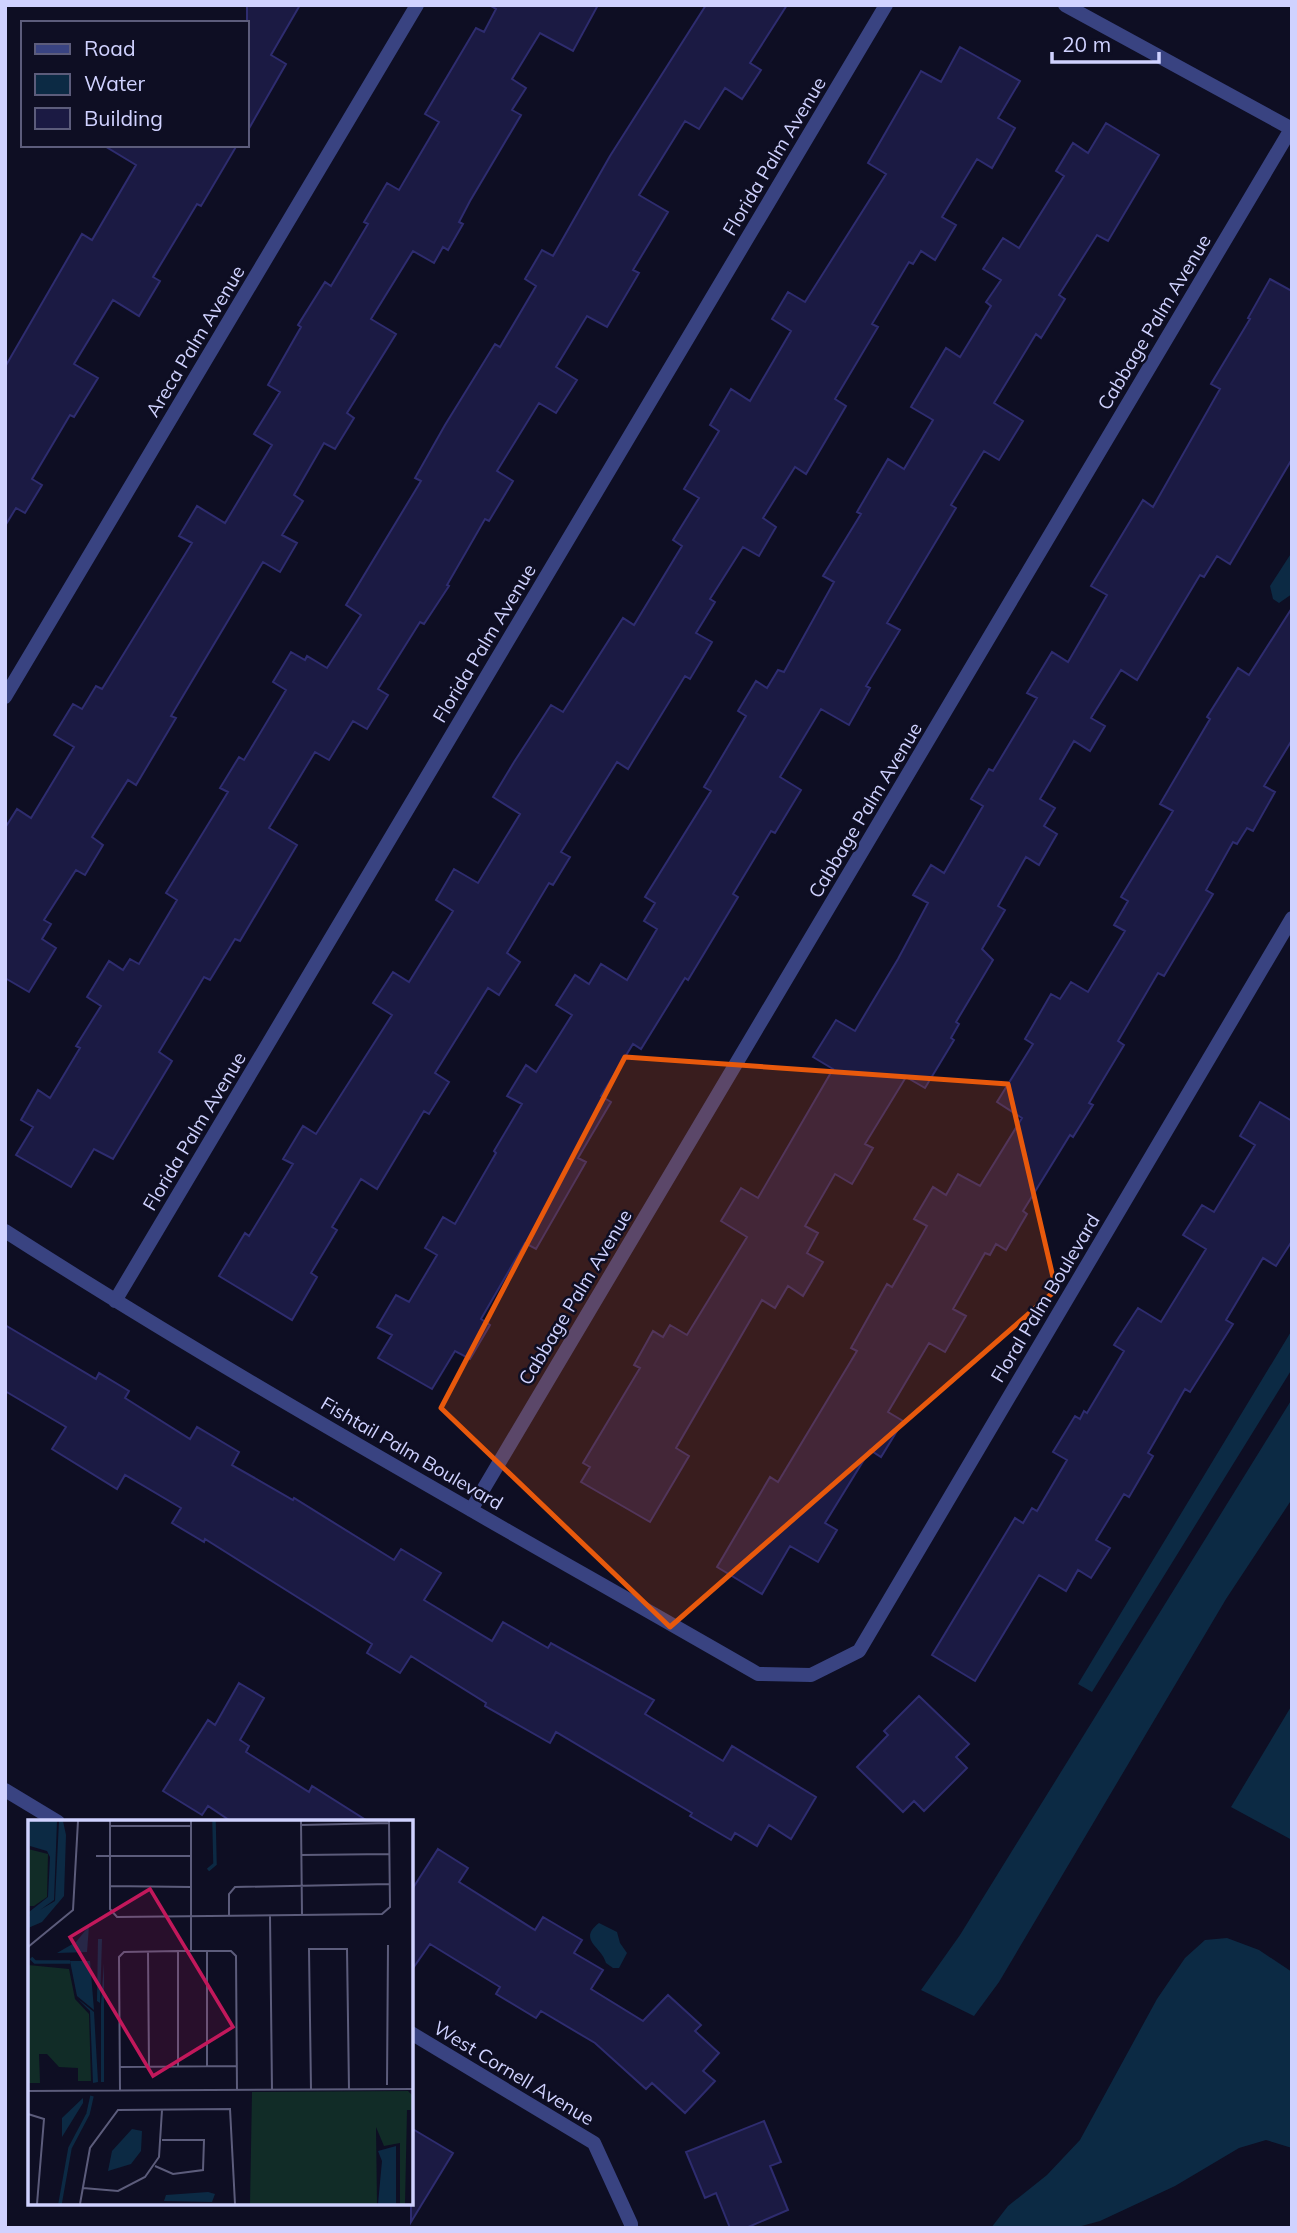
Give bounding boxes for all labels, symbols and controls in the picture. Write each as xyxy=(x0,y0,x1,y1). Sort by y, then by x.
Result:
legend xyxy=(21,21,248,147)
scale bar xyxy=(1052,21,1159,65)
text: 20 m xyxy=(1062,31,1111,57)
text: Road xyxy=(84,35,135,61)
text: Water xyxy=(84,70,145,96)
street label: Florida Palm Avenue xyxy=(717,72,831,240)
text: Building xyxy=(84,105,163,131)
street label: Cabbage Palm Avenue xyxy=(1092,230,1216,414)
street label: Areca Palm Avenue xyxy=(140,261,250,421)
street label: Florida Palm Avenue xyxy=(427,559,541,727)
street label: Cabbage Palm Avenue xyxy=(803,718,927,902)
street label: Florida Palm Avenue xyxy=(137,1047,251,1215)
street label: Cabbage Palm Avenue xyxy=(513,1205,637,1389)
street label: Floral Palm Boulevard xyxy=(985,1209,1105,1387)
street label: Fishtail Palm Boulevard xyxy=(317,1391,507,1515)
inset map xyxy=(28,1820,413,2205)
street label: West Cornell Avenue xyxy=(429,2016,599,2130)

